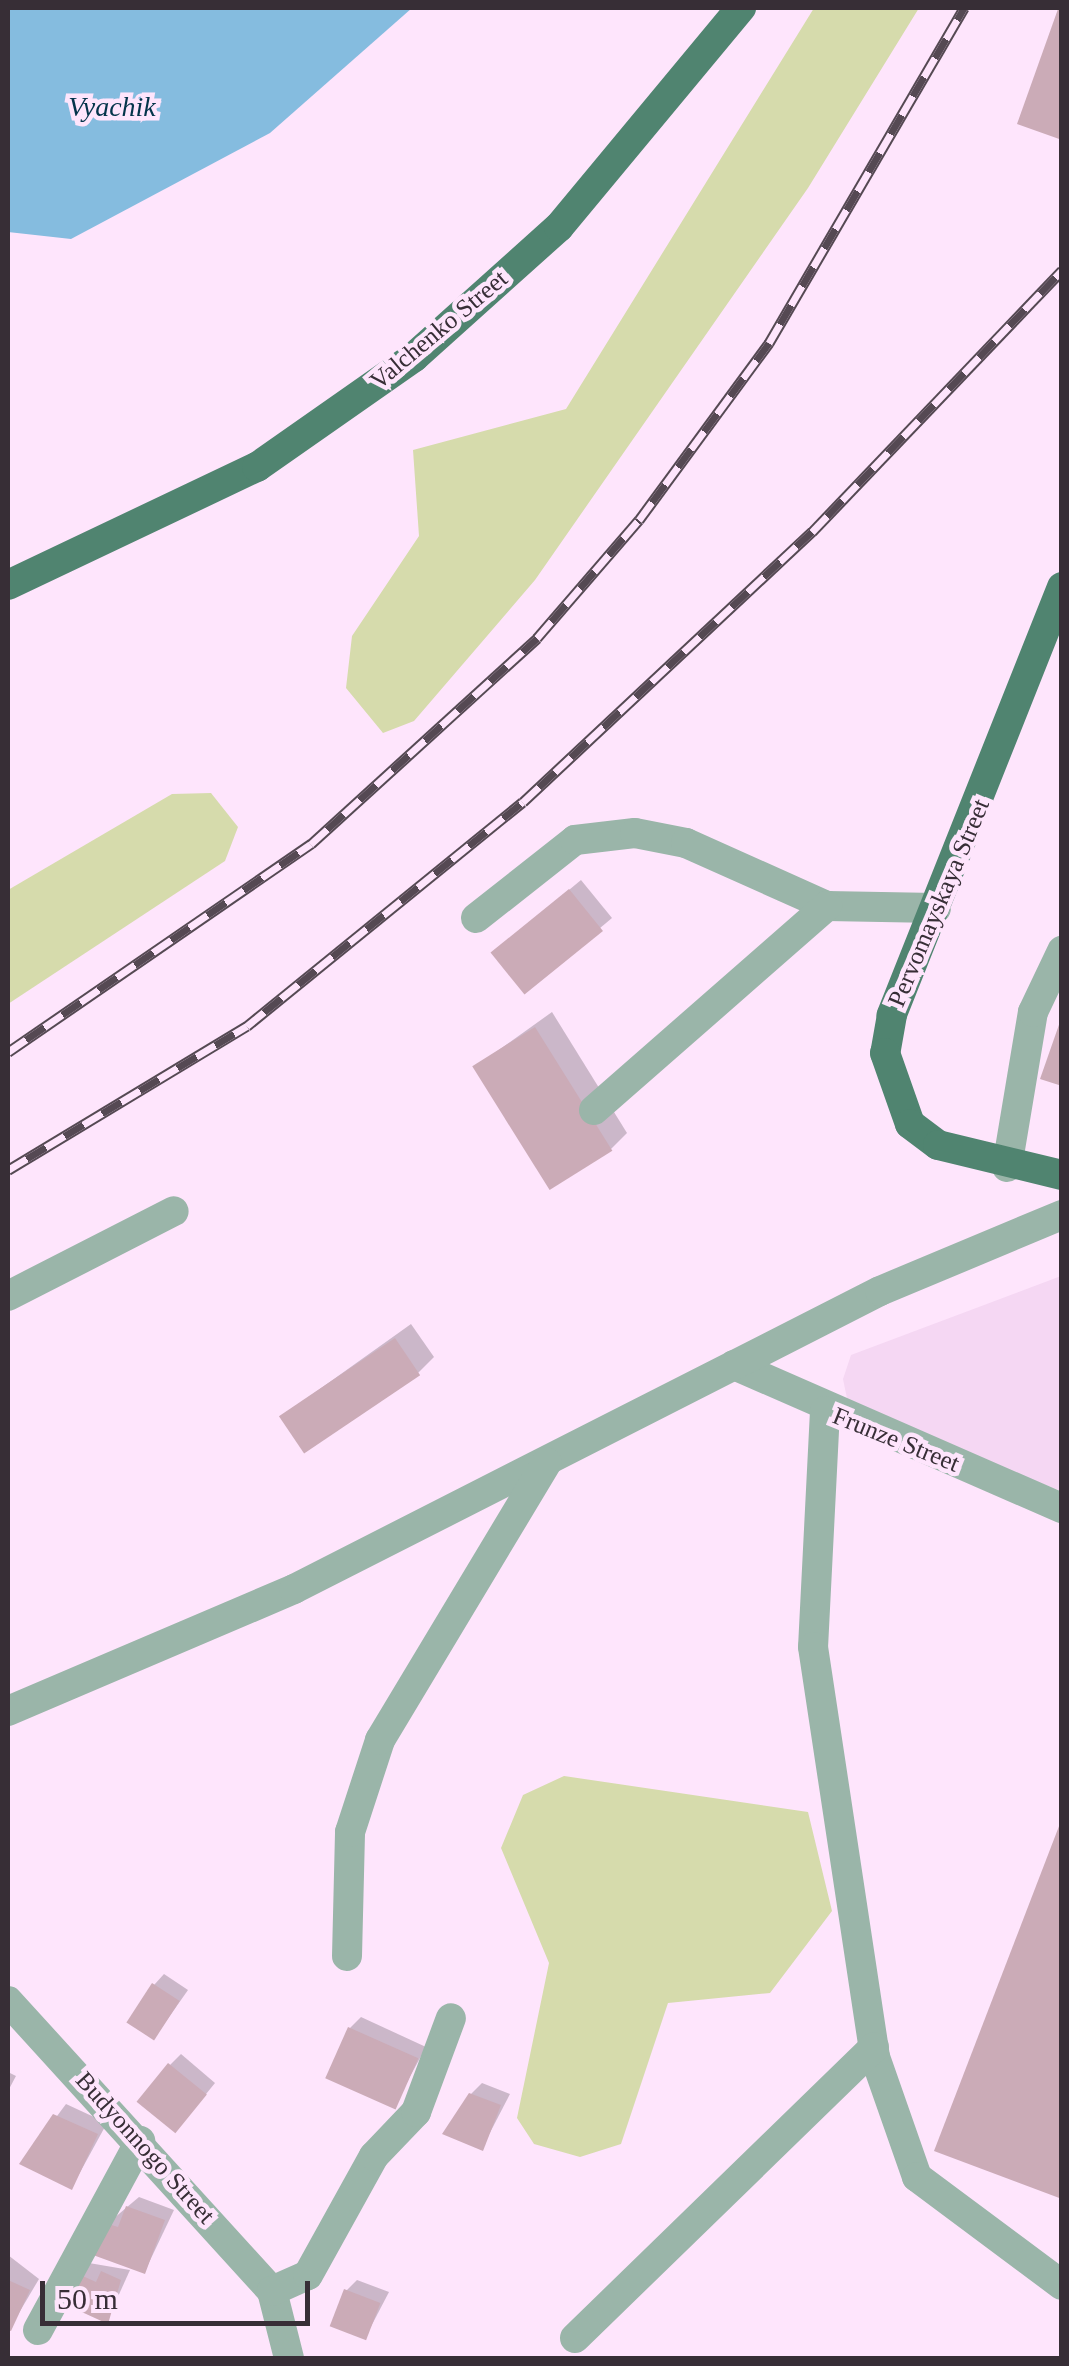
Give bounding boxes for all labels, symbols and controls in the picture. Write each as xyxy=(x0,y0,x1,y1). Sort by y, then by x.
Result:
water label: Vyachik xyxy=(68,90,156,124)
street label: Valchenko Street xyxy=(364,264,514,396)
street label: Pervomayskaya Street xyxy=(882,795,996,1011)
street label: Frunze Street xyxy=(828,1401,964,1479)
street label: Budyonnogo Street xyxy=(69,2066,221,2230)
scale bar xyxy=(45,2261,315,2323)
text: 50 m xyxy=(57,2282,118,2315)

